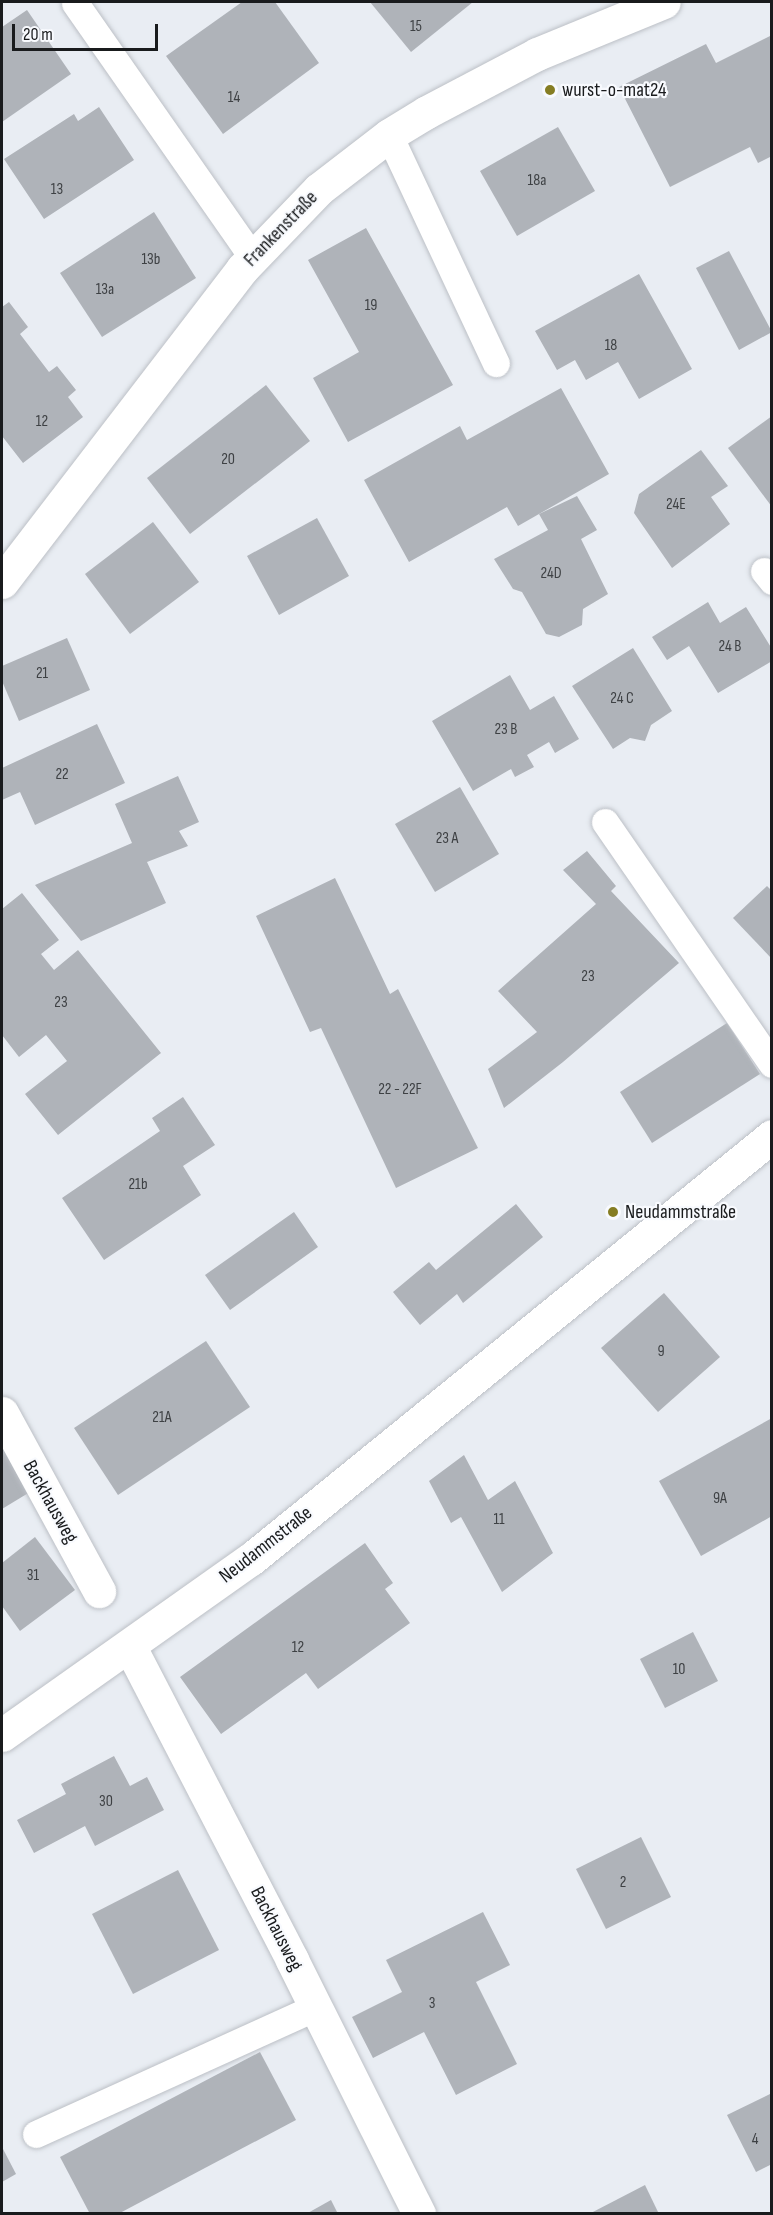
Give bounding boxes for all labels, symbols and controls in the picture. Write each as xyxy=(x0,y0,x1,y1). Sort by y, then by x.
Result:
scale bar xyxy=(15,12,160,50)
house number: 15 xyxy=(410,17,422,37)
text: 20 m xyxy=(23,24,53,45)
place label: wurst-o-mat24 xyxy=(562,78,666,102)
marker: wurst-o-mat24 xyxy=(543,83,557,97)
house number: 14 xyxy=(228,88,240,108)
house number: 18a xyxy=(528,171,546,191)
house number: 13 xyxy=(51,180,63,200)
street label: Frankenstraße xyxy=(239,186,323,272)
house number: 13b xyxy=(142,250,160,270)
house number: 13a xyxy=(96,280,114,300)
house number: 19 xyxy=(365,296,377,316)
house number: 18 xyxy=(605,336,617,356)
house number: 12 xyxy=(36,412,48,432)
house number: 20 xyxy=(221,450,235,470)
house number: 24E xyxy=(666,495,686,515)
house number: 24D xyxy=(540,564,562,584)
house number: 24 B xyxy=(719,637,741,657)
house number: 21 xyxy=(36,664,48,684)
house number: 24 C xyxy=(610,689,634,709)
house number: 23 B xyxy=(495,720,517,740)
house number: 22 xyxy=(55,765,69,785)
house number: 23 A xyxy=(436,829,458,849)
house number: 23 xyxy=(581,967,595,987)
house number: 23 xyxy=(54,993,68,1013)
house number: 22 - 22F xyxy=(378,1080,422,1100)
house number: 21b xyxy=(128,1175,148,1195)
place label: Neudammstraße xyxy=(625,1200,736,1224)
marker: Neudammstraße xyxy=(606,1205,620,1219)
house number: 9 xyxy=(657,1342,665,1362)
house number: 21A xyxy=(152,1408,172,1428)
street label: Backhausweg xyxy=(17,1456,83,1548)
house number: 9A xyxy=(713,1489,727,1509)
street label: Neudammstraße xyxy=(215,1501,317,1589)
house number: 11 xyxy=(493,1510,505,1530)
house number: 31 xyxy=(27,1566,39,1586)
house number: 12 xyxy=(292,1638,304,1658)
house number: 10 xyxy=(673,1660,685,1680)
house number: 30 xyxy=(99,1792,113,1812)
house number: 2 xyxy=(620,1873,626,1893)
street label: Backhausweg xyxy=(245,1883,307,1975)
house number: 3 xyxy=(429,1994,435,2014)
house number: 4 xyxy=(752,2130,758,2150)

